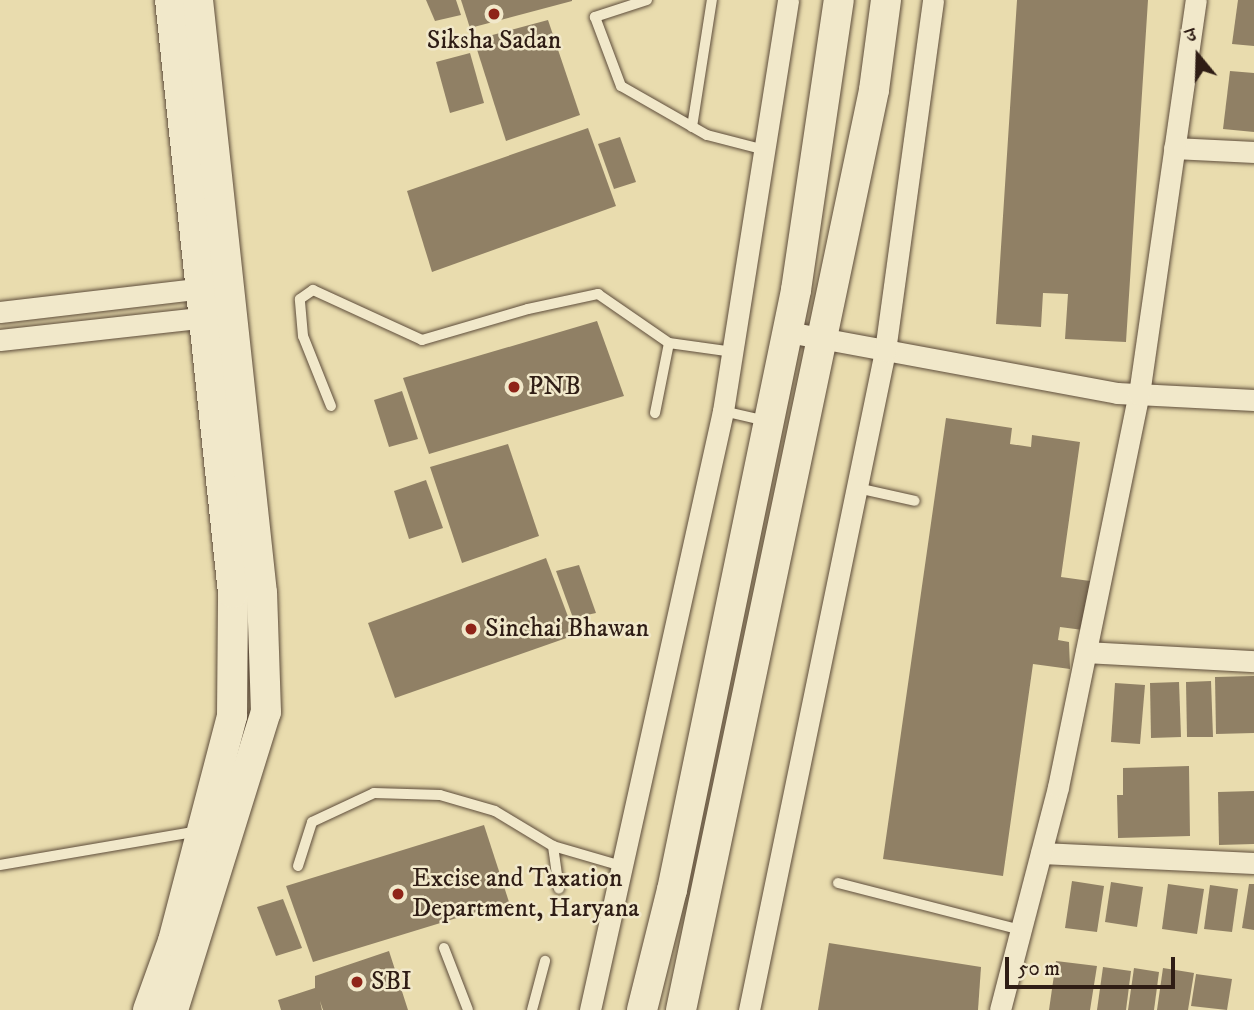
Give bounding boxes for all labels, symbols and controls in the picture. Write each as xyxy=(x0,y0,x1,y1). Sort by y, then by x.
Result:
marker: Siksha Sadan xyxy=(486,6,502,22)
north arrow xyxy=(1163,21,1233,91)
text: उ xyxy=(1183,23,1199,48)
place label: Siksha Sadan xyxy=(427,25,561,57)
place label: PNB xyxy=(528,371,581,403)
marker: PNB xyxy=(506,379,522,395)
place label: Sinchai Bhawan xyxy=(485,613,649,645)
marker: Sinchai Bhawan xyxy=(463,621,479,637)
place label: Excise and Taxation Department, Haryana xyxy=(412,863,639,924)
marker: Excise and Taxation Department, Haryana xyxy=(390,886,406,902)
scale bar xyxy=(1009,944,1179,988)
text: 50 m xyxy=(1018,956,1060,982)
place label: SBI xyxy=(371,966,412,998)
marker: SBI xyxy=(349,974,365,990)

